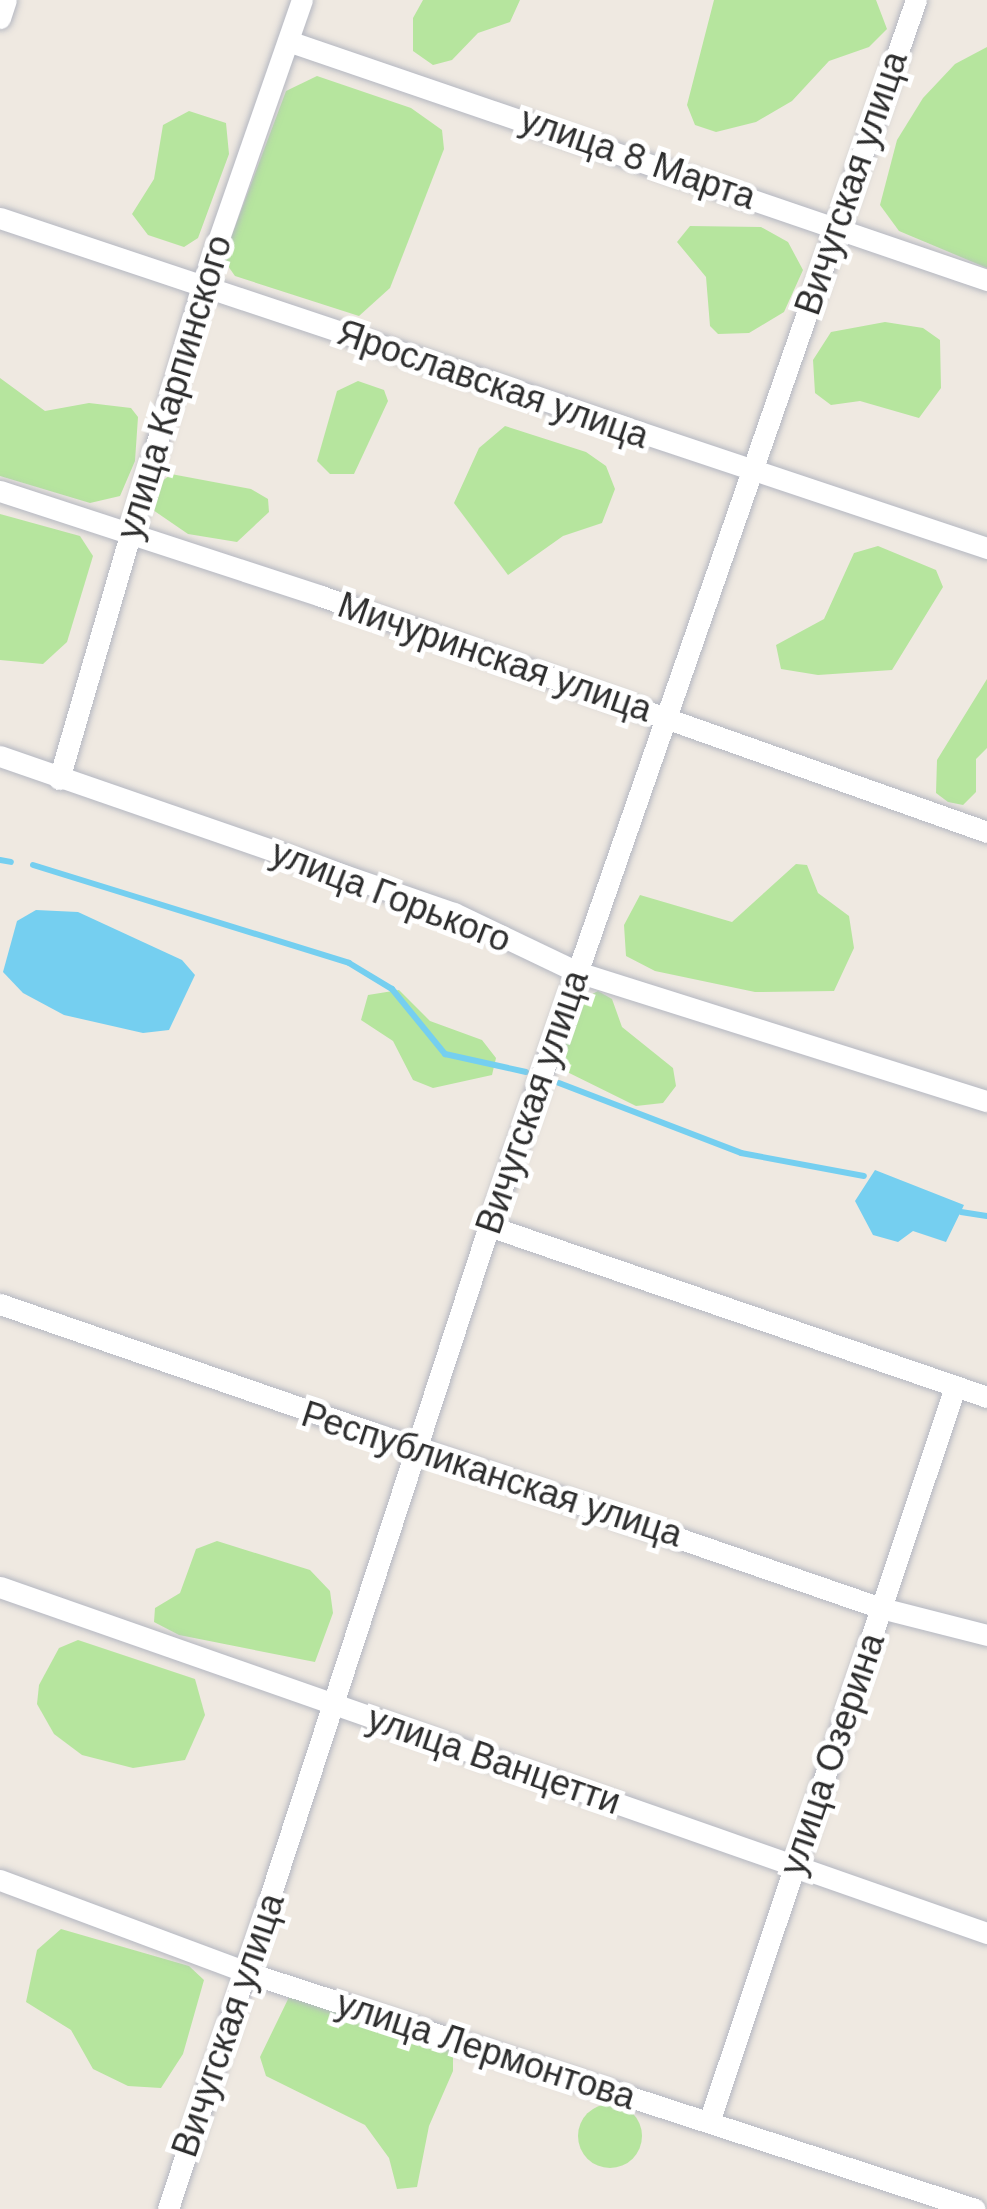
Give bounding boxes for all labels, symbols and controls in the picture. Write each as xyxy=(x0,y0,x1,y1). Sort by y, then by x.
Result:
street label: Вичугская улица xyxy=(786,46,916,320)
street label: улица 8 Марта xyxy=(515,98,761,218)
street label: улица Карпинского xyxy=(107,230,241,544)
street label: Ярославская улица xyxy=(332,310,654,458)
street label: Мичуринская улица xyxy=(332,583,658,731)
street label: улица Горького xyxy=(265,831,517,961)
street label: Вичугская улица xyxy=(467,965,597,1239)
street label: Республиканская улица xyxy=(296,1392,688,1556)
street label: улица Озерина xyxy=(770,1628,894,1880)
street label: улица Ванцетти xyxy=(362,1697,626,1823)
street label: Вичугская улица xyxy=(163,1888,293,2162)
street label: улица Лермонтова xyxy=(331,1981,641,2119)

